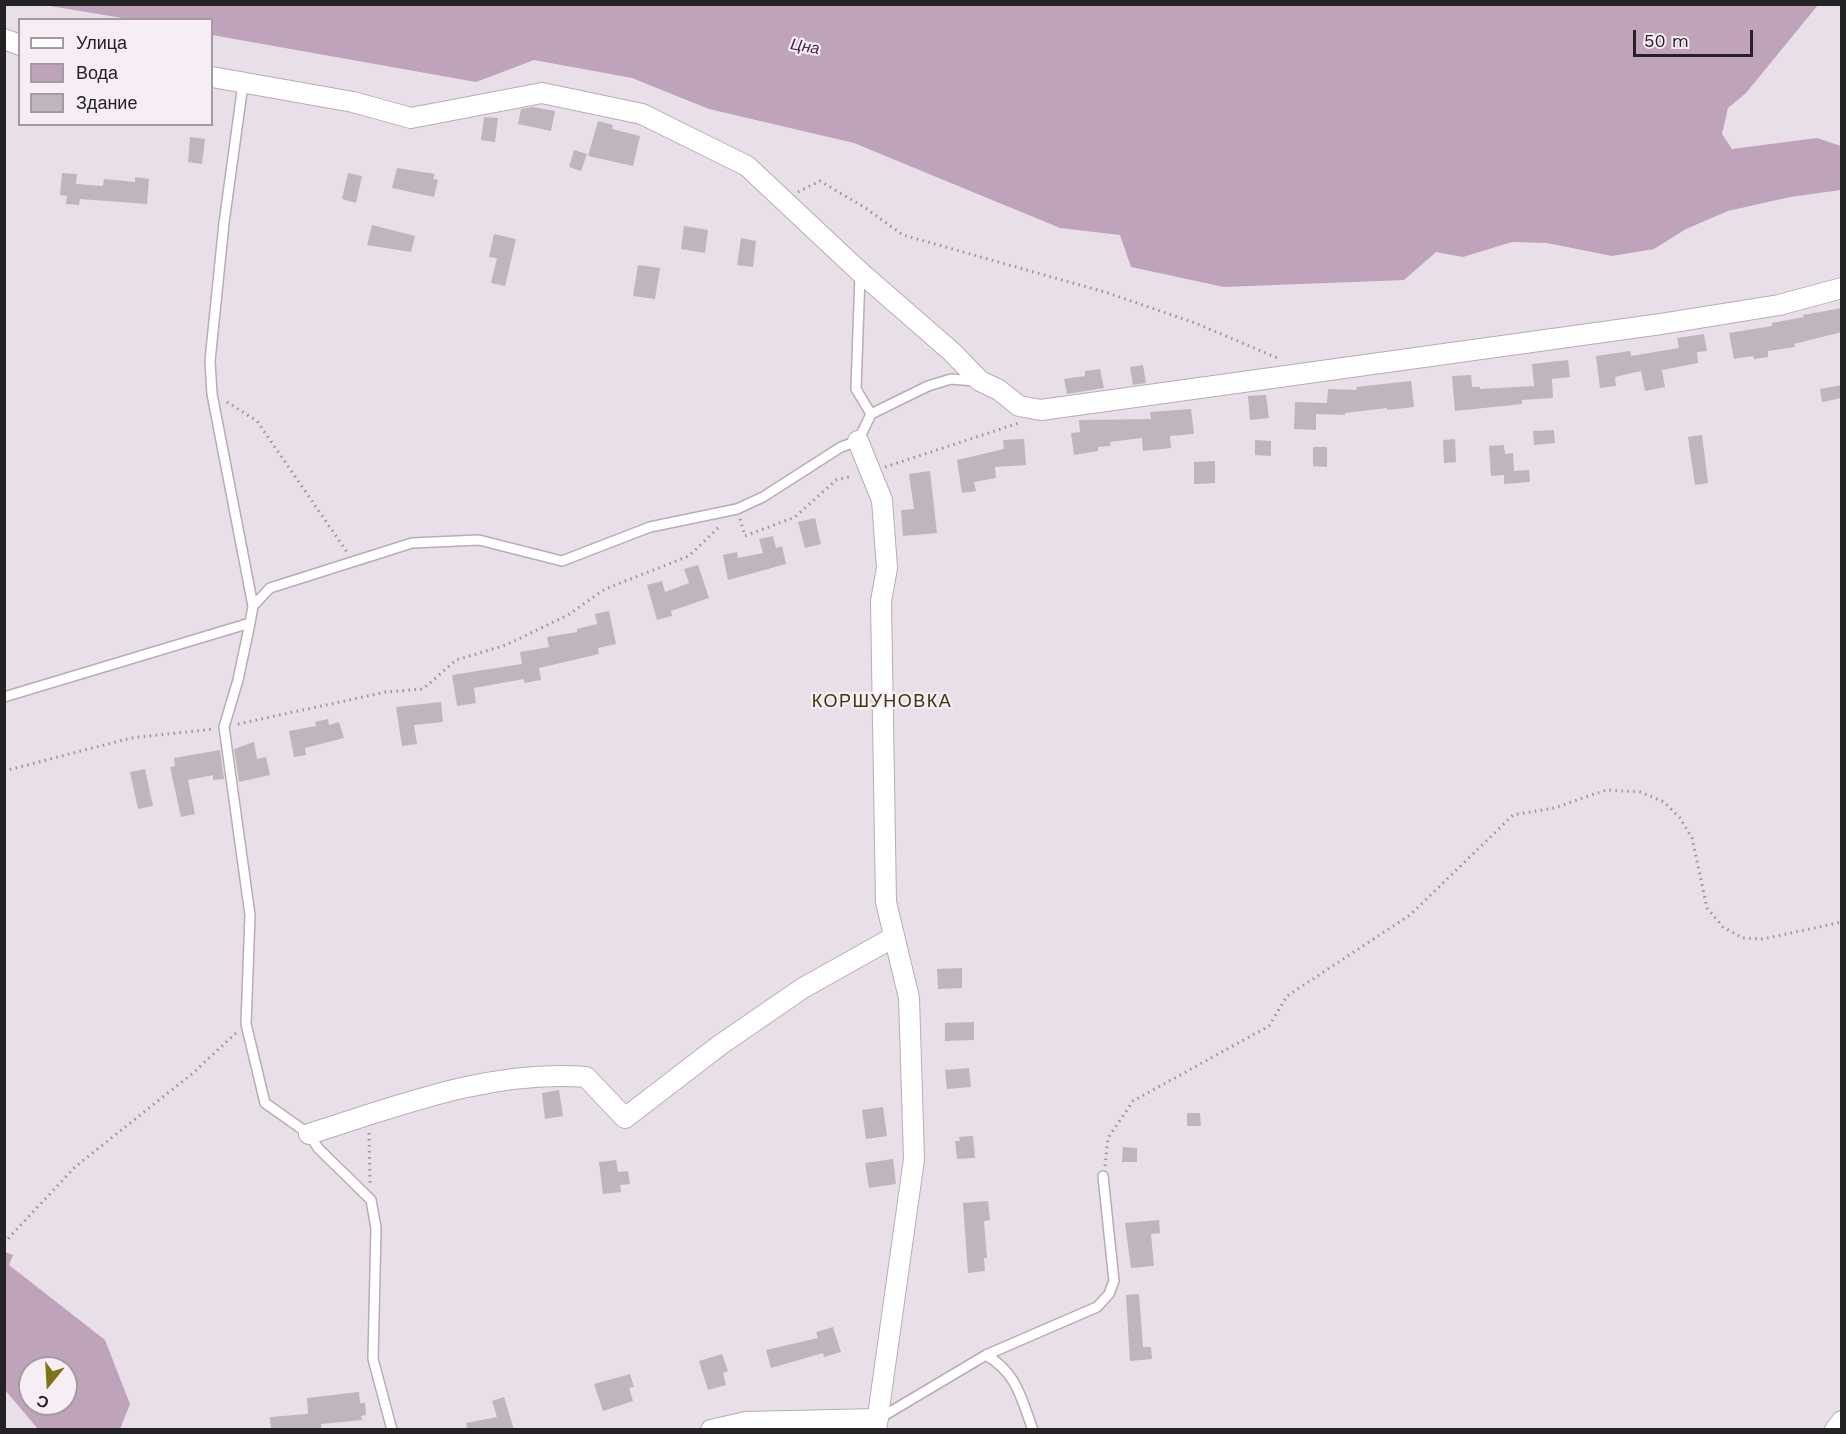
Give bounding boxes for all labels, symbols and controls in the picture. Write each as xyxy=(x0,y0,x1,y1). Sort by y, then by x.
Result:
legend xyxy=(18,18,213,126)
scale bar xyxy=(1636,18,1756,56)
text: 50 m xyxy=(1644,30,1689,51)
text: Улица xyxy=(76,32,127,53)
water label: Цна xyxy=(789,35,821,59)
text: Вода xyxy=(76,62,118,83)
text: Здание xyxy=(76,92,137,113)
district label: КОРШУНОВКА xyxy=(812,691,952,713)
north arrow xyxy=(18,1356,78,1416)
text: С xyxy=(34,1391,51,1413)

